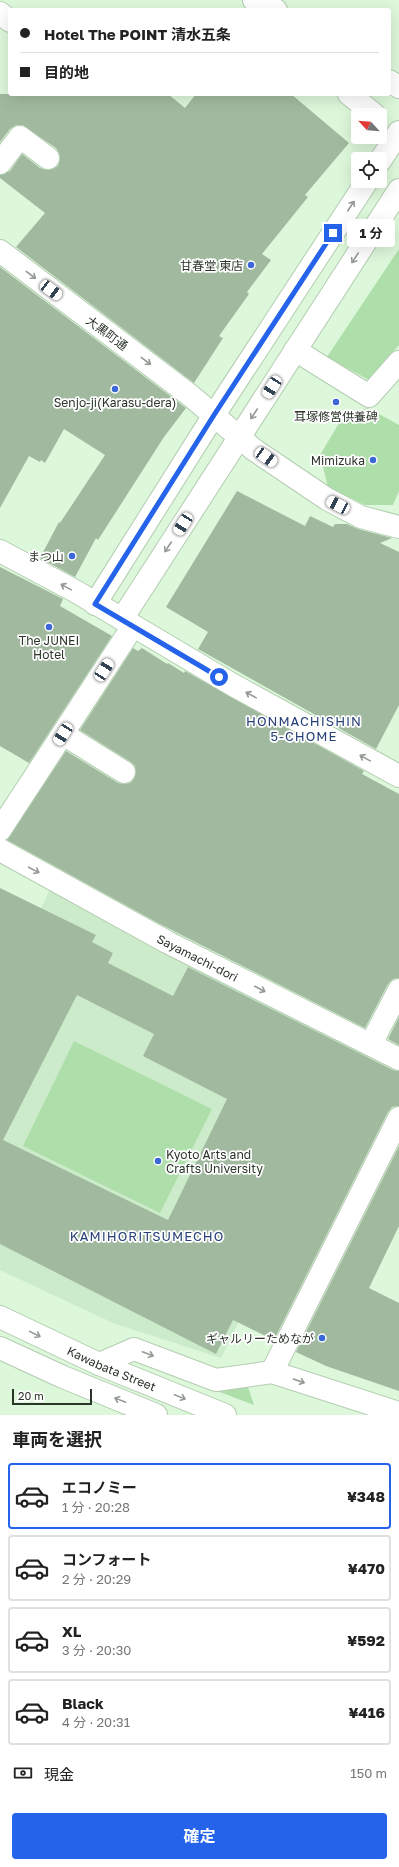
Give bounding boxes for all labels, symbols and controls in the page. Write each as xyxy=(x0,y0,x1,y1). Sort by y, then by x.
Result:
text: Hotel The POINT 清水五条 xyxy=(44,25,231,43)
text: 目的地 xyxy=(44,63,89,81)
north arrow xyxy=(351,108,387,144)
map controls xyxy=(351,108,387,188)
button: locate xyxy=(351,152,387,188)
one-way arrow xyxy=(347,201,355,212)
callout: 1 分 xyxy=(347,219,395,247)
route end xyxy=(324,224,342,242)
text: 1 分 xyxy=(360,225,382,241)
one-way arrow xyxy=(351,252,359,263)
place label: 甘春堂 東店 xyxy=(180,258,243,273)
marker: 甘春堂 東店 xyxy=(246,260,256,270)
one-way arrow xyxy=(25,270,36,279)
car xyxy=(38,278,64,302)
street label: 大黒町通 xyxy=(83,313,131,353)
one-way arrow xyxy=(140,357,151,366)
car xyxy=(260,374,284,400)
marker: Senjo-ji(Karasu-dera) xyxy=(110,384,120,394)
place label: Senjo-ji(Karasu-dera) xyxy=(54,395,176,410)
marker: 耳塚修営供養碑 xyxy=(331,397,341,407)
one-way arrow xyxy=(250,409,258,420)
place label: 耳塚修営供養碑 xyxy=(294,409,378,424)
car xyxy=(253,445,279,469)
place label: Mimizuka xyxy=(311,453,365,468)
marker: Mimizuka xyxy=(368,455,378,465)
car xyxy=(325,494,351,516)
car xyxy=(171,511,195,537)
one-way arrow xyxy=(164,541,172,553)
place label: まつ山 xyxy=(28,549,64,564)
marker: まつ山 xyxy=(67,551,77,561)
one-way arrow xyxy=(60,583,72,590)
marker: The JUNEI Hotel xyxy=(44,622,54,632)
place label: The JUNEI Hotel xyxy=(19,633,79,662)
car xyxy=(92,657,116,683)
route start xyxy=(210,668,228,686)
one-way arrow xyxy=(245,691,257,698)
district label: HONMACHISHIN 5-CHOME xyxy=(246,713,362,744)
car xyxy=(51,721,75,747)
one-way arrow xyxy=(359,753,371,761)
one-way arrow xyxy=(27,867,39,874)
street label: Sayamachi-dori xyxy=(154,931,241,984)
one-way arrow xyxy=(254,986,266,993)
place label: Kyoto Arts and Crafts University xyxy=(166,1147,263,1176)
marker: Kyoto Arts and Crafts University xyxy=(153,1156,163,1166)
district label: KAMIHORITSUMECHO xyxy=(70,1228,224,1244)
one-way arrow xyxy=(29,1331,41,1338)
place label: ギャルリーためなが xyxy=(206,1331,314,1346)
marker: ギャルリーためなが xyxy=(317,1333,327,1343)
street label: Kawabata Street xyxy=(65,1343,159,1394)
one-way arrow xyxy=(141,1351,153,1359)
one-way arrow xyxy=(292,1378,305,1385)
scale bar xyxy=(12,1387,92,1406)
text: 20 m xyxy=(18,1389,44,1402)
one-way arrow xyxy=(174,1394,186,1401)
one-way arrow xyxy=(114,1396,126,1404)
text: 車両を選択 xyxy=(12,1428,102,1450)
icon: car xyxy=(14,1478,50,1514)
text: エコノミー xyxy=(62,1478,137,1496)
text: ¥348 xyxy=(347,1487,385,1505)
text: 1 分 · 20:28 xyxy=(62,1499,130,1515)
icon: car xyxy=(14,1550,50,1586)
text: コンフォート xyxy=(62,1550,152,1568)
text: ¥470 xyxy=(348,1559,385,1577)
text: 2 分 · 20:29 xyxy=(62,1571,131,1587)
icon: car xyxy=(14,1622,50,1658)
text: XL xyxy=(62,1622,81,1640)
text: ¥592 xyxy=(347,1631,385,1649)
text: 3 分 · 20:30 xyxy=(62,1642,131,1658)
icon: car xyxy=(14,1694,50,1730)
text: Black xyxy=(62,1694,104,1712)
text: ¥416 xyxy=(348,1703,385,1721)
text: 4 分 · 20:31 xyxy=(62,1714,130,1730)
icon: cash xyxy=(12,1762,34,1784)
text: 現金 xyxy=(44,1765,74,1783)
text: 150 m xyxy=(350,1765,387,1781)
button: 確定 xyxy=(12,1813,387,1859)

